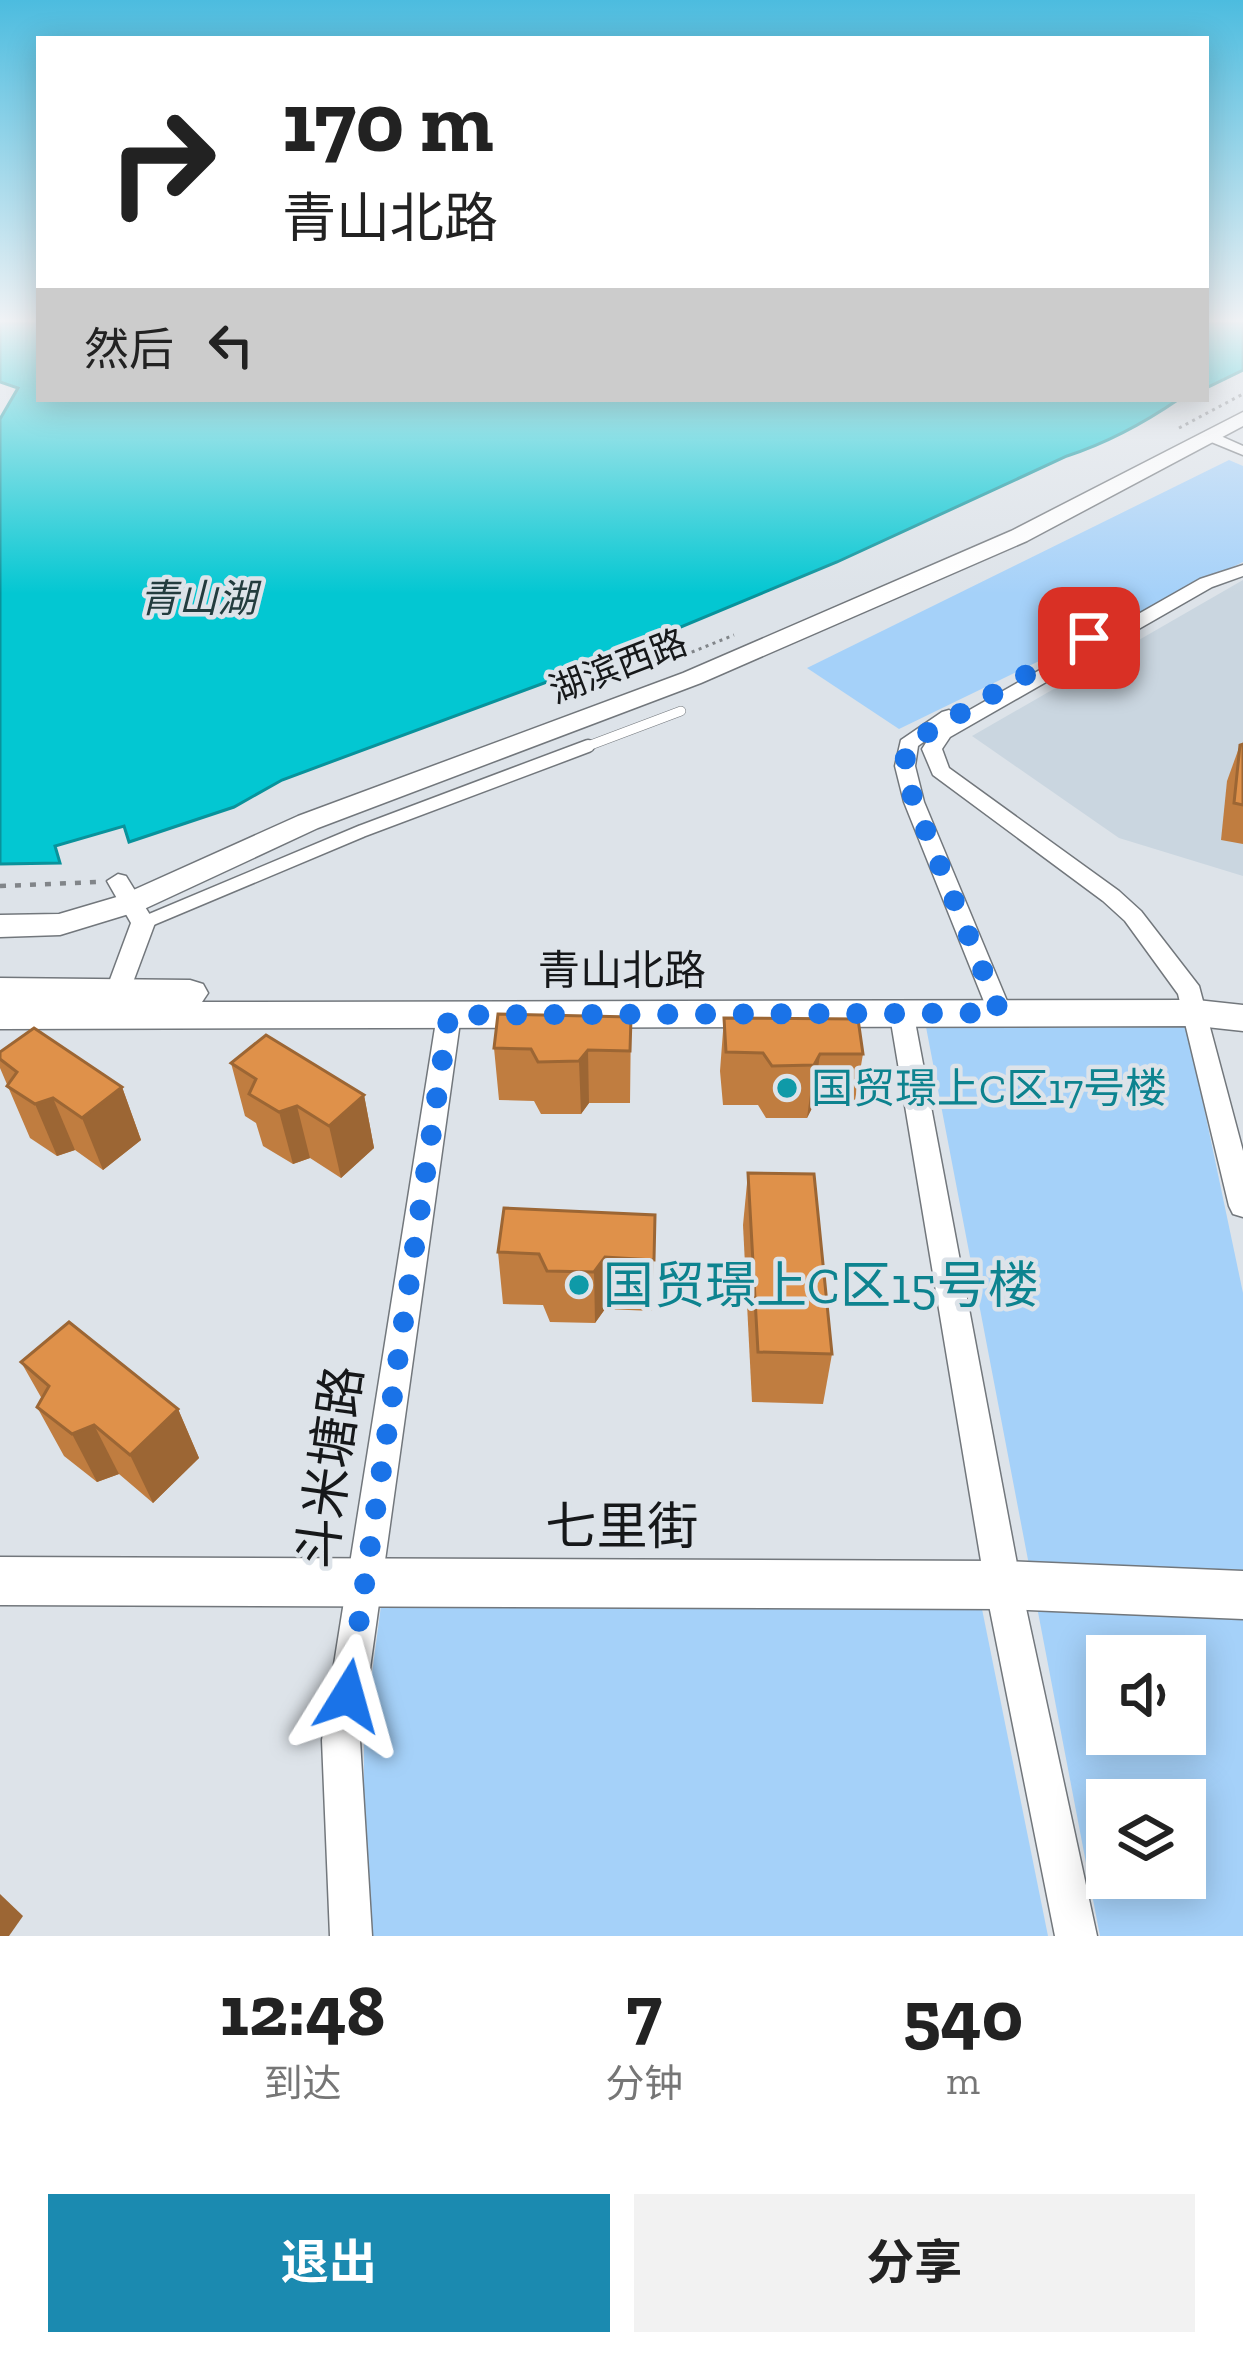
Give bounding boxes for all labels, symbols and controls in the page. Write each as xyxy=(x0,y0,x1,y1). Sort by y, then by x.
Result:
text: 170 m xyxy=(282,72,494,173)
icon: right xyxy=(84,84,240,240)
text: 青山北路 xyxy=(282,186,498,251)
icon: left xyxy=(198,312,264,378)
text: 然后 xyxy=(84,323,174,377)
water label: 青山湖 xyxy=(139,575,262,622)
pin xyxy=(1038,587,1140,689)
icon: arrive xyxy=(1056,605,1122,671)
street label: 湖滨西路 xyxy=(543,620,693,712)
street label: 青山北路 xyxy=(538,945,706,996)
place label: 国贸璟上C区17号楼 xyxy=(811,1063,1167,1114)
marker: 国贸璟上C区17号楼 xyxy=(774,1075,800,1101)
place label: 国贸璟上C区15号楼 xyxy=(603,1255,1039,1316)
marker: 国贸璟上C区15号楼 xyxy=(566,1272,592,1298)
street label: 斗米塘路 xyxy=(286,1362,374,1572)
street label: 七里街 xyxy=(545,1496,699,1557)
position arrow xyxy=(285,1633,411,1759)
map controls xyxy=(1086,1635,1206,1899)
button: sound xyxy=(1086,1635,1206,1755)
button: layers xyxy=(1086,1779,1206,1899)
text: 12:48 xyxy=(220,1967,385,2053)
text: 7 xyxy=(626,1967,662,2053)
text: 540 xyxy=(903,1972,1023,2058)
text: m xyxy=(946,2057,980,2104)
text: 到达 xyxy=(264,2060,342,2107)
text: 分钟 xyxy=(605,2060,683,2107)
button: 退出 xyxy=(48,2194,610,2332)
button: 分享 xyxy=(634,2194,1195,2332)

